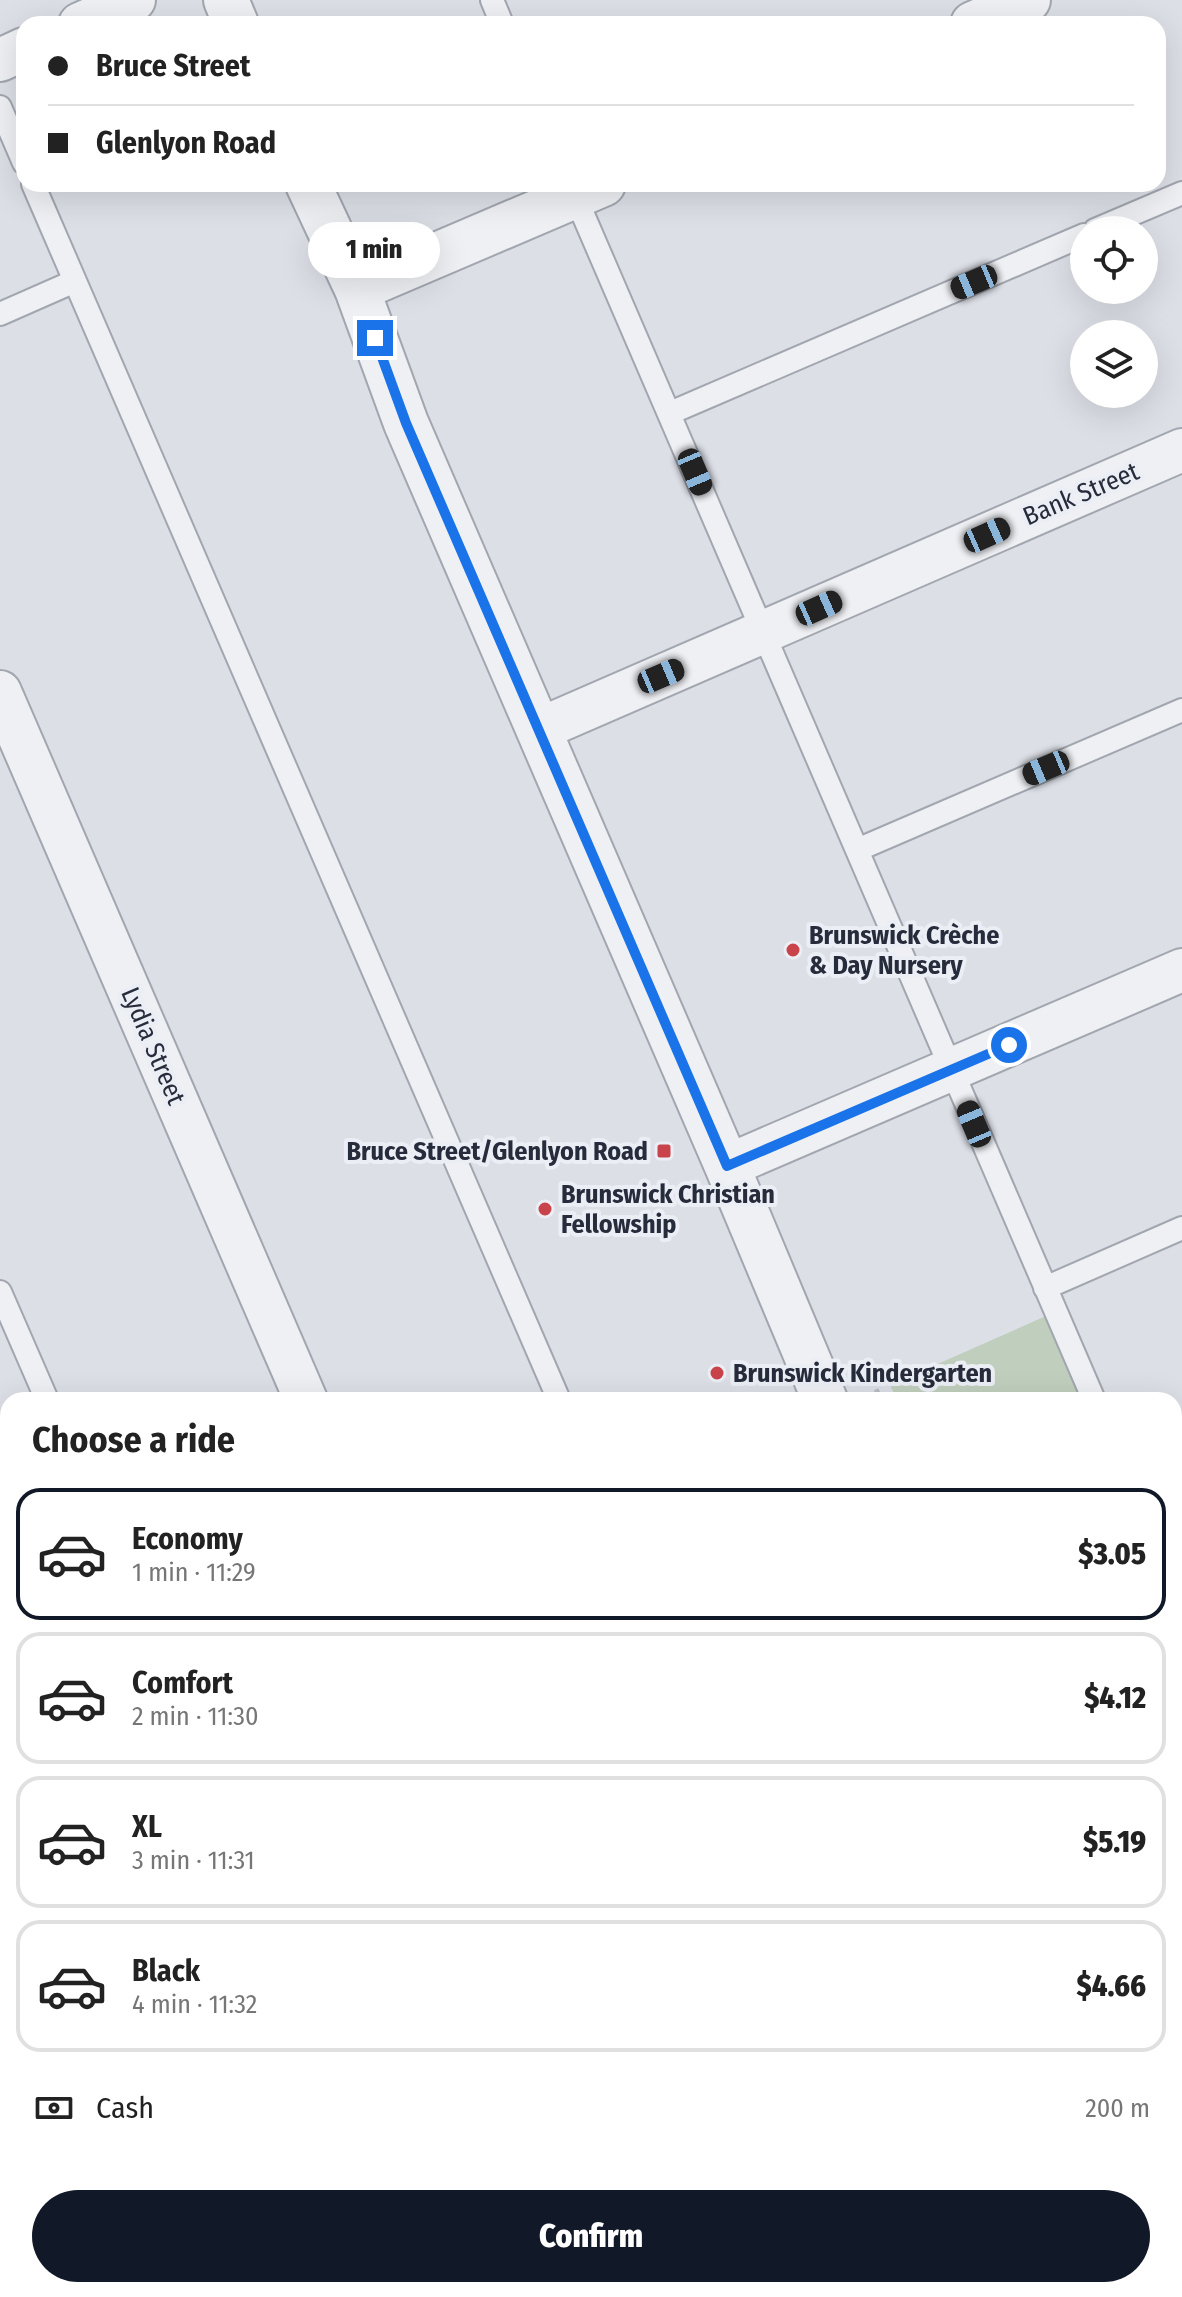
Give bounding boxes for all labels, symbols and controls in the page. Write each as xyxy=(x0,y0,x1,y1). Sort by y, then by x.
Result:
text: Bruce Street xyxy=(96,48,251,84)
text: Glenlyon Road xyxy=(96,125,276,161)
map controls xyxy=(1070,216,1158,408)
button: locate xyxy=(1070,216,1158,304)
callout: 1 min xyxy=(309,222,441,278)
text: 1 min xyxy=(346,234,402,265)
car xyxy=(947,262,1001,302)
route end xyxy=(357,320,393,356)
button: layers xyxy=(1070,320,1158,408)
car xyxy=(675,445,715,499)
street label: Bank Street xyxy=(1018,456,1144,532)
car xyxy=(960,514,1014,556)
car xyxy=(792,587,846,629)
car xyxy=(634,656,688,696)
car xyxy=(1019,748,1073,788)
place label: Brunswick Crèche & Day Nursery xyxy=(809,920,999,981)
marker: Brunswick Crèche & Day Nursery xyxy=(784,941,802,959)
street label: Lydia Street xyxy=(114,983,192,1110)
route start xyxy=(991,1027,1027,1063)
car xyxy=(954,1097,994,1151)
place label: Bruce Street/Glenlyon Road xyxy=(346,1136,648,1167)
marker: Bruce Street/Glenlyon Road xyxy=(655,1142,673,1160)
place label: Brunswick Christian Fellowship xyxy=(561,1179,775,1240)
marker: Brunswick Christian Fellowship xyxy=(536,1200,554,1218)
place label: Brunswick Kindergarten xyxy=(733,1358,992,1389)
marker: Brunswick Kindergarten xyxy=(708,1364,726,1382)
text: Choose a ride xyxy=(32,1418,235,1462)
icon: car xyxy=(36,1518,108,1590)
text: Economy xyxy=(132,1521,243,1557)
text: $3.05 xyxy=(1078,1536,1146,1572)
text: 1 min · 11:29 xyxy=(132,1557,256,1588)
icon: car xyxy=(36,1662,108,1734)
text: Comfort xyxy=(132,1665,233,1701)
text: $4.12 xyxy=(1084,1680,1146,1716)
text: 2 min · 11:30 xyxy=(132,1701,259,1732)
icon: car xyxy=(36,1806,108,1878)
text: XL xyxy=(132,1809,162,1845)
text: $5.19 xyxy=(1083,1824,1146,1860)
text: 3 min · 11:31 xyxy=(132,1845,255,1876)
icon: car xyxy=(36,1950,108,2022)
text: Black xyxy=(132,1953,200,1989)
text: $4.66 xyxy=(1077,1968,1146,2004)
text: 4 min · 11:32 xyxy=(132,1989,257,2020)
icon: cash xyxy=(32,2086,76,2130)
text: Cash xyxy=(96,2090,154,2126)
text: 200 m xyxy=(1085,2093,1150,2124)
button: Confirm xyxy=(32,2190,1150,2282)

